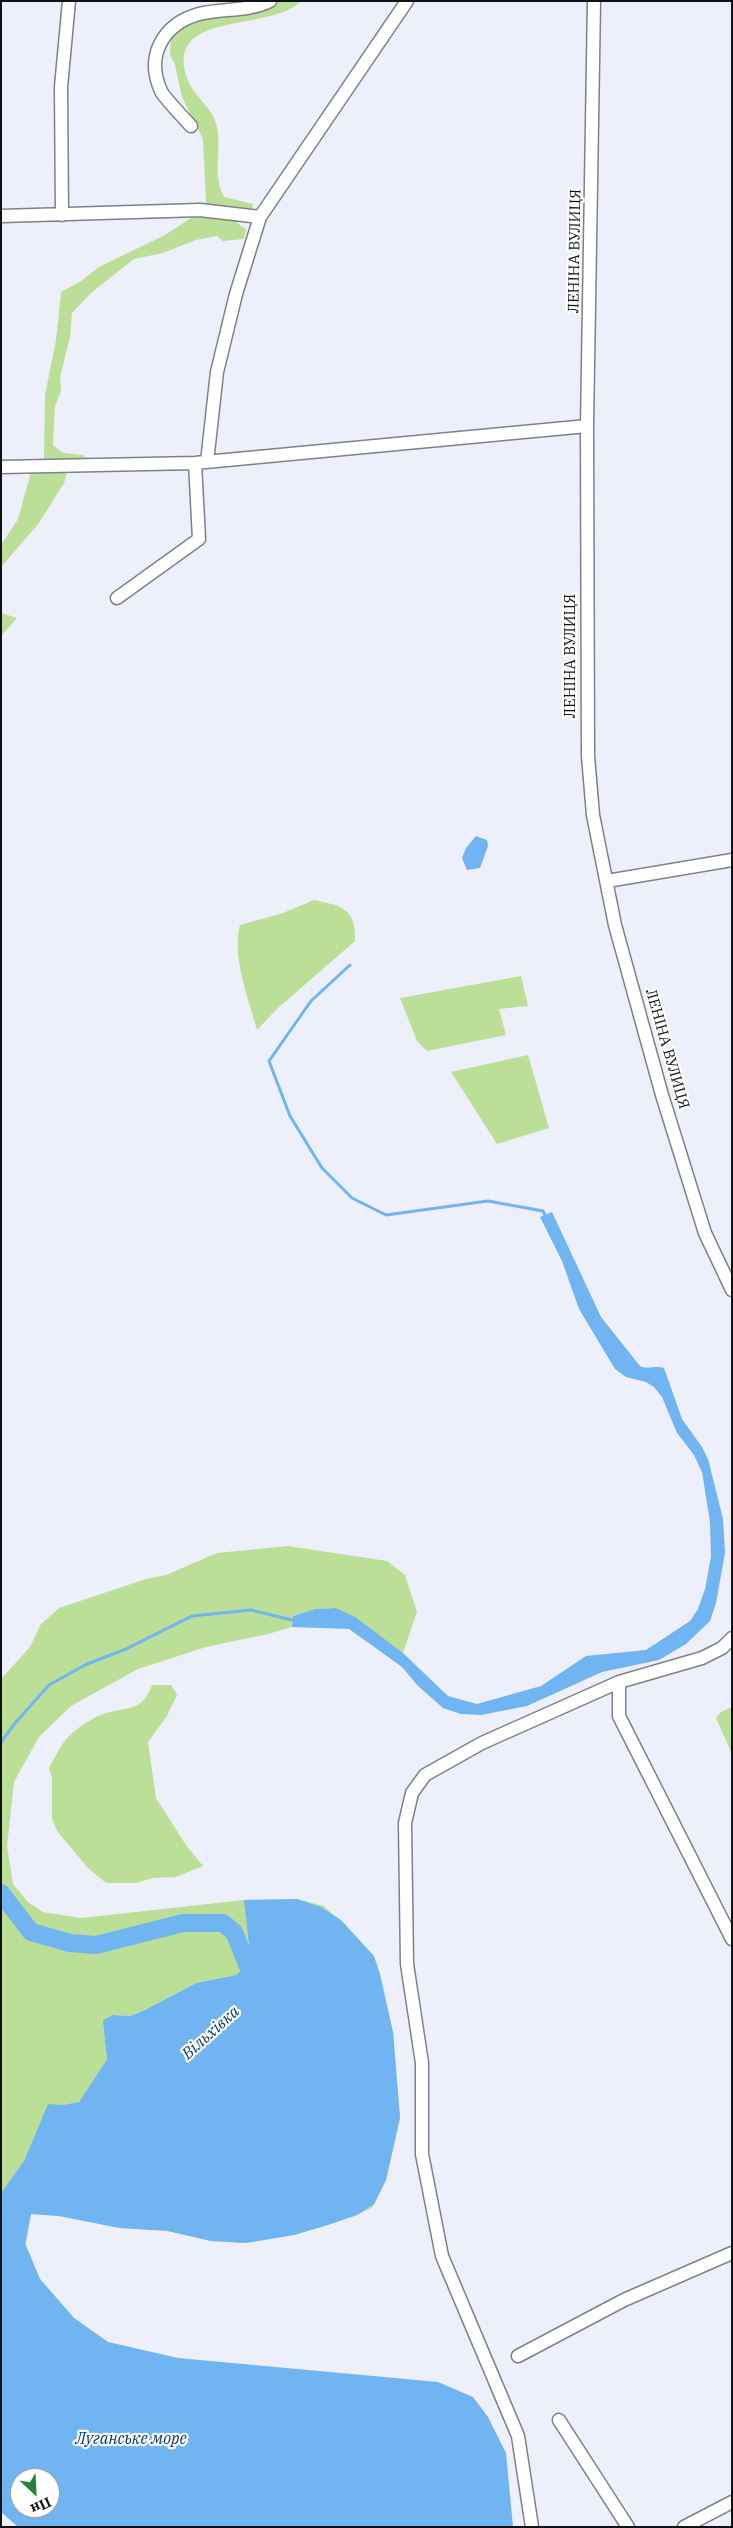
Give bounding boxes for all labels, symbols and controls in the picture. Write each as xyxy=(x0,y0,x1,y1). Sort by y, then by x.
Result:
street label: ЛЕНІНА ВУЛИЦЯ xyxy=(565,189,585,313)
street label: ЛЕНІНА ВУЛИЦЯ xyxy=(562,594,580,718)
street label: ЛЕНІНА ВУЛИЦЯ xyxy=(641,987,693,1111)
water label: Вільхівка xyxy=(179,2002,243,2064)
water label: Луганське море xyxy=(75,2429,187,2449)
north arrow xyxy=(10,2468,60,2518)
text: Пн xyxy=(28,2493,54,2518)

